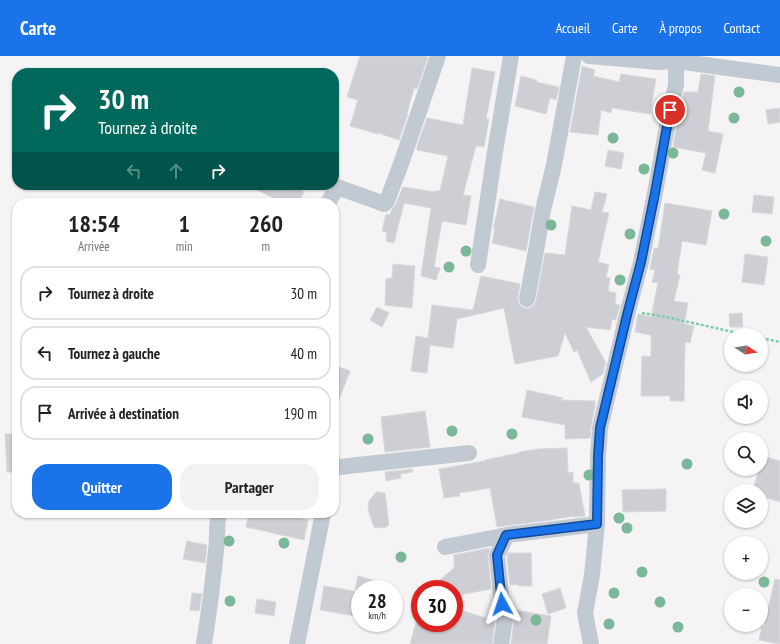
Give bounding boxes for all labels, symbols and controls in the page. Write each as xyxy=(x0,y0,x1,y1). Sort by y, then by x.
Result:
text: Carte xyxy=(20,16,56,40)
text: Accueil xyxy=(556,19,590,37)
text: Carte xyxy=(612,19,638,37)
text: À propos xyxy=(660,19,702,37)
text: Contact xyxy=(724,19,760,37)
text: 30 m xyxy=(98,80,149,117)
icon: right xyxy=(32,84,84,136)
pin xyxy=(653,93,687,127)
icon: arrive xyxy=(659,99,681,121)
text: Tournez à droite xyxy=(98,116,197,139)
icon: left xyxy=(123,160,145,182)
icon: ahead xyxy=(165,160,187,182)
icon: right xyxy=(207,160,229,182)
text: 18:54 xyxy=(68,208,120,239)
text: 1 xyxy=(178,208,190,239)
text: 260 xyxy=(249,208,283,239)
text: Arrivée xyxy=(78,238,110,255)
text: min xyxy=(176,238,193,255)
text: m xyxy=(262,238,270,255)
icon: right xyxy=(34,282,56,304)
text: Tournez à droite xyxy=(68,284,154,303)
text: 30 m xyxy=(291,284,317,303)
north arrow xyxy=(724,328,768,372)
map controls xyxy=(724,328,768,632)
icon: left xyxy=(34,342,56,364)
text: Tournez à gauche xyxy=(68,344,160,363)
text: 40 m xyxy=(291,344,317,363)
button: sound xyxy=(724,380,768,424)
icon: arrive xyxy=(34,402,56,424)
text: Arrivée à destination xyxy=(68,404,179,423)
text: 190 m xyxy=(284,404,317,423)
button: search xyxy=(724,432,768,476)
button: Quitter xyxy=(32,464,172,510)
button: Partager xyxy=(180,464,319,510)
button: layers xyxy=(724,484,768,528)
button: + xyxy=(724,536,768,580)
speed limit sign: 30 xyxy=(411,580,463,632)
position arrow xyxy=(481,583,523,625)
text: 28 xyxy=(367,588,387,614)
button: − xyxy=(724,588,768,632)
text: km/h xyxy=(368,609,386,622)

